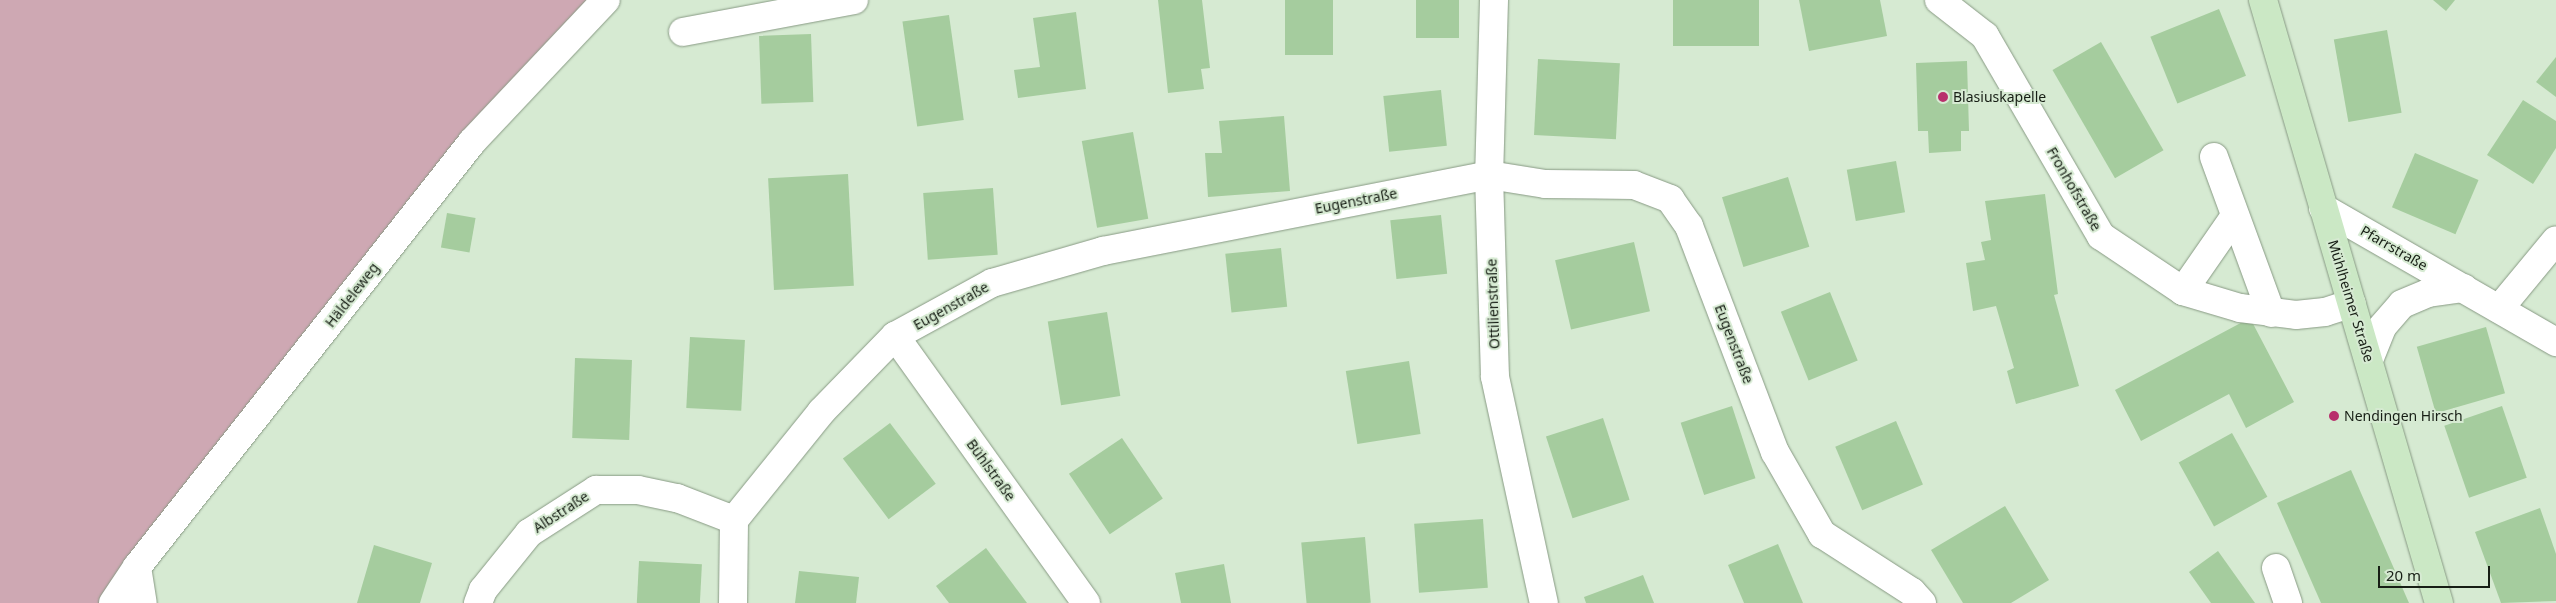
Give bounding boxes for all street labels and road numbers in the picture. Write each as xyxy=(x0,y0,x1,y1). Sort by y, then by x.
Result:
street label: Fronhofstraße xyxy=(2043,144,2105,234)
street label: Eugenstraße xyxy=(1313,185,1399,217)
street label: Pfarrstraße xyxy=(2358,222,2430,274)
street label: Mühlheimer Straße xyxy=(2324,238,2378,364)
street label: Häldeleweg xyxy=(322,259,382,331)
street label: Ottilienstraße xyxy=(1483,259,1503,349)
street label: Eugenstraße xyxy=(910,278,992,334)
street label: Eugenstraße xyxy=(1711,302,1757,386)
street label: Bühlstraße xyxy=(963,436,1019,504)
street label: Albstraße xyxy=(530,488,592,536)

